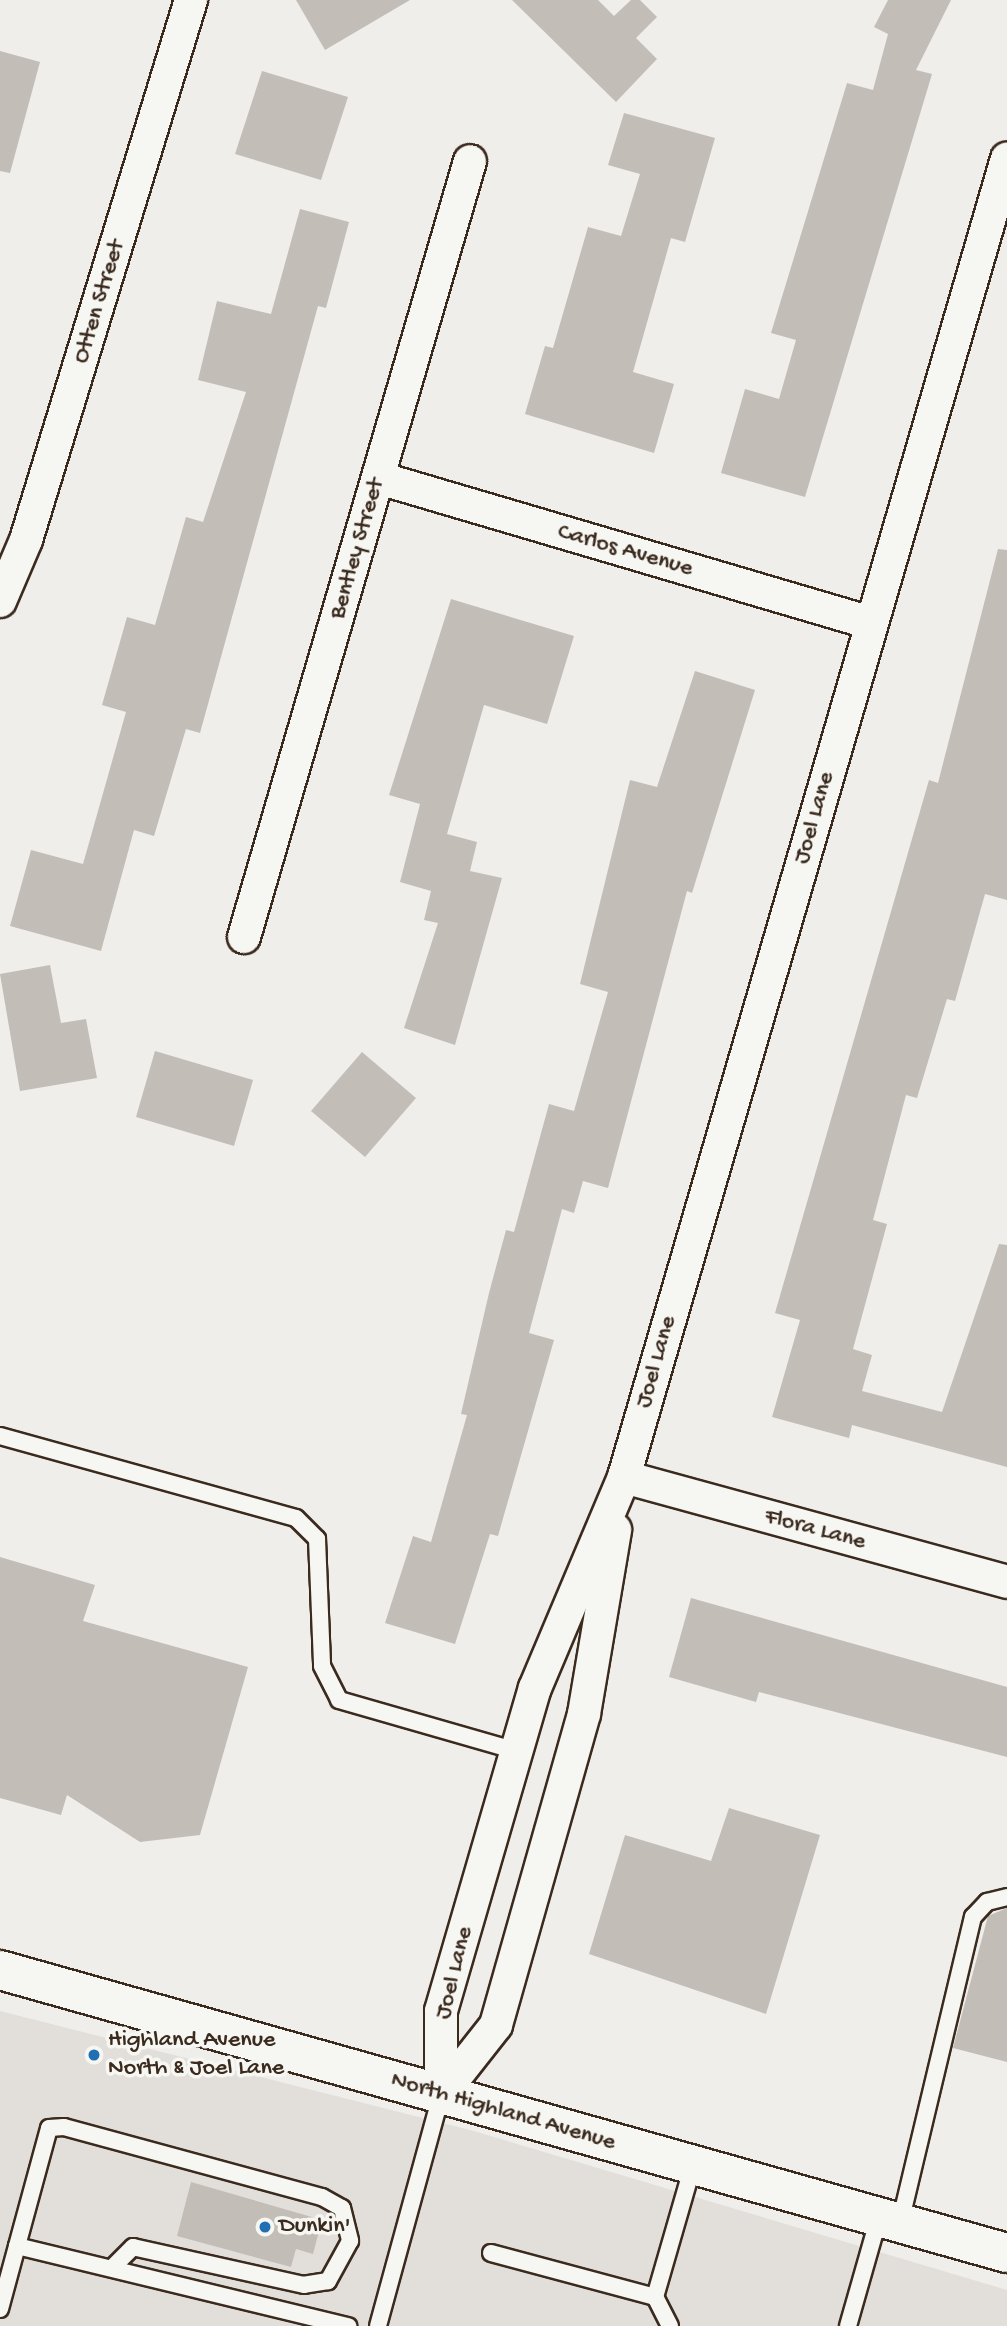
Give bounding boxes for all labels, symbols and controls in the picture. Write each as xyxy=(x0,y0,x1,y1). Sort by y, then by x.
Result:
street label: Otten Street xyxy=(68,237,132,367)
street label: Bentley Street xyxy=(324,475,392,623)
street label: Carlos Avenue xyxy=(554,518,696,584)
street label: Joel Lane xyxy=(788,769,842,867)
street label: Joel Lane xyxy=(630,1313,684,1411)
street label: Flora Lane xyxy=(761,1503,869,1557)
street label: Joel Lane xyxy=(430,1924,480,2022)
place label: Highland Avenue North & Joel Lane xyxy=(108,2027,284,2083)
marker: Highland Avenue North & Joel Lane xyxy=(86,2047,102,2063)
street label: North Highland Avenue xyxy=(387,2066,619,2158)
place label: Dunkin' xyxy=(279,2213,351,2241)
marker: Dunkin' xyxy=(257,2219,273,2235)

